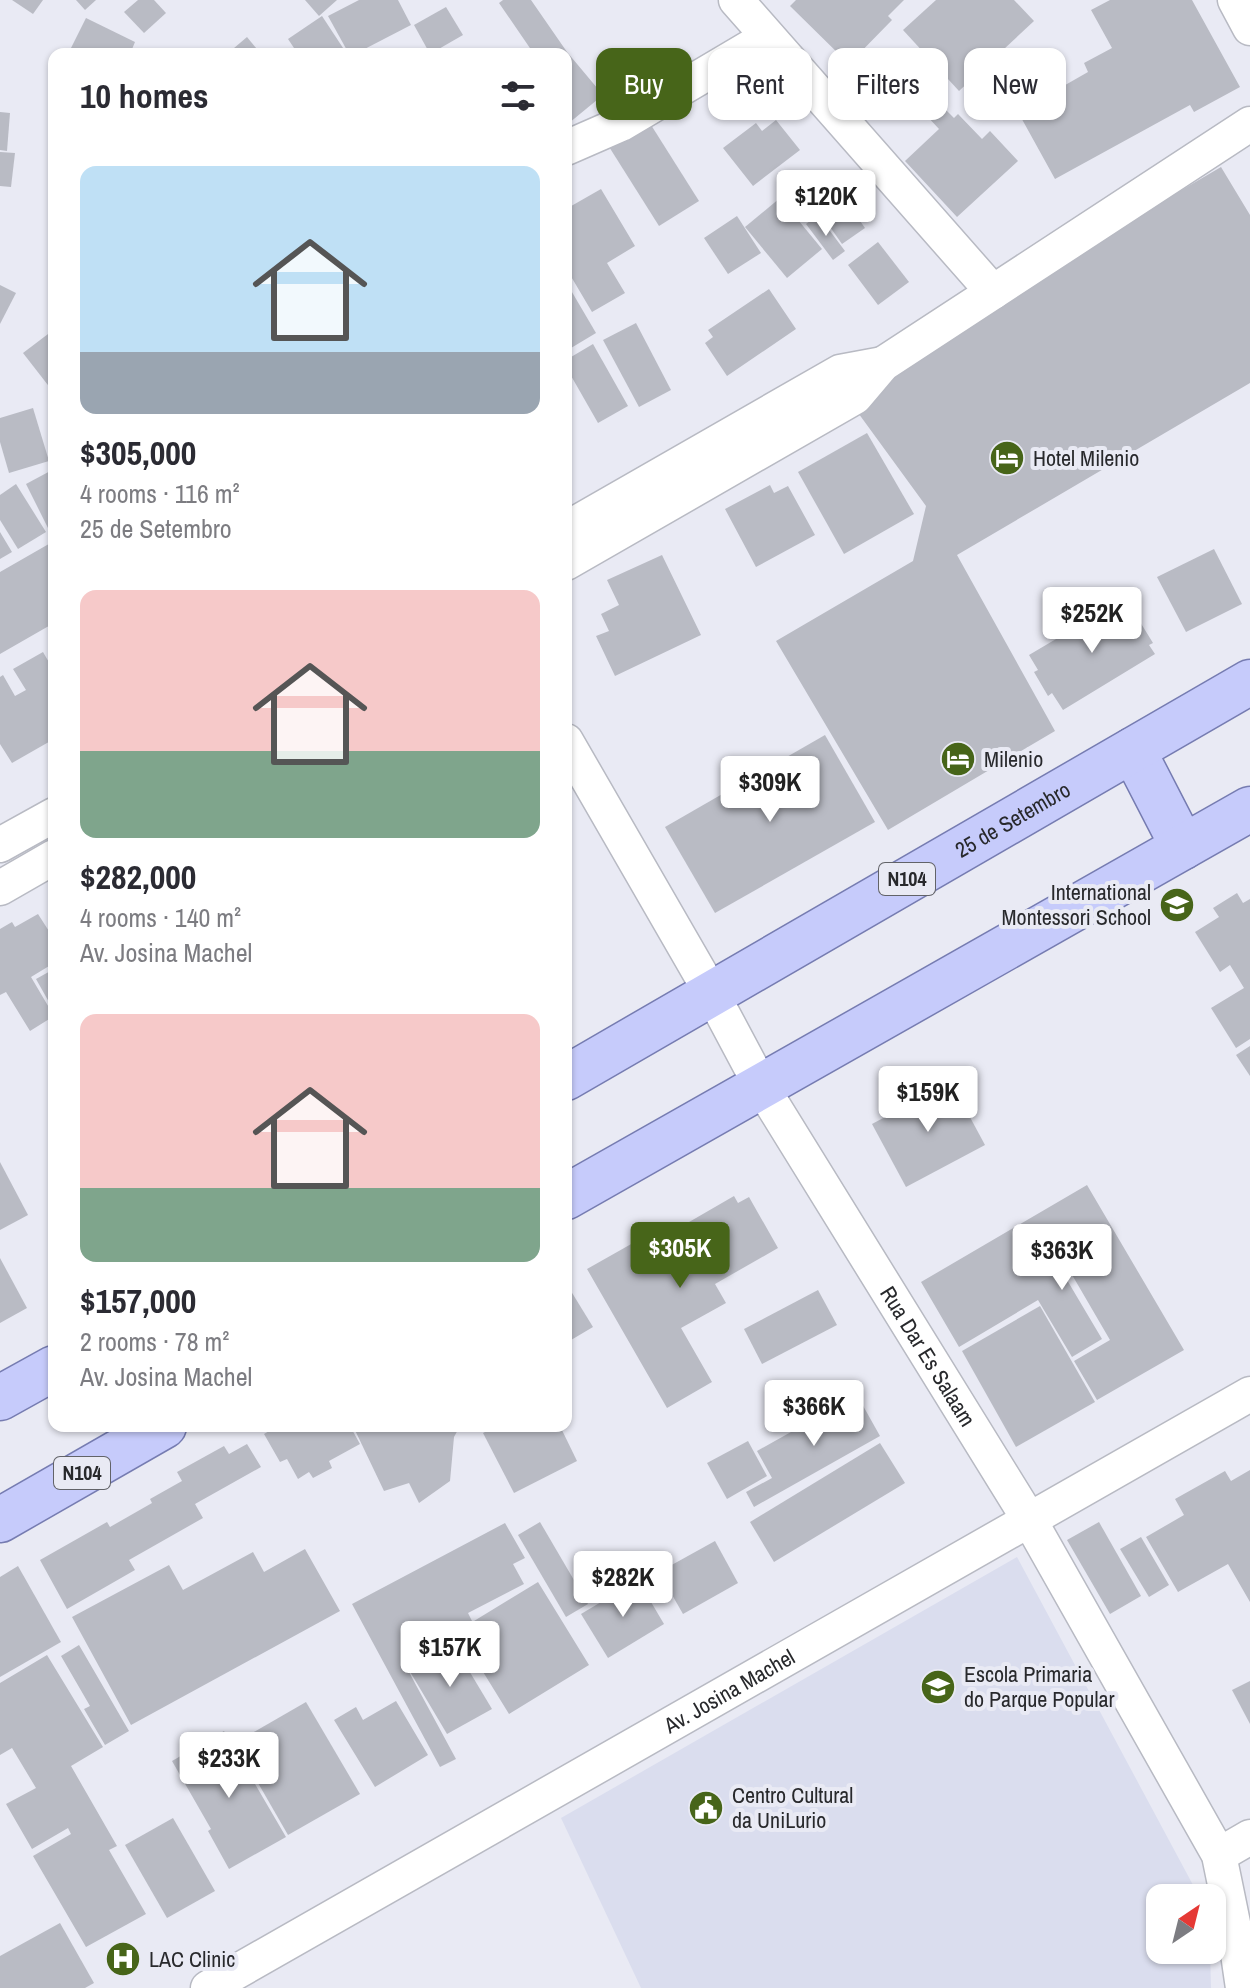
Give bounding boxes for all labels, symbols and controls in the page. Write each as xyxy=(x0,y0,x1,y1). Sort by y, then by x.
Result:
chip: Buy xyxy=(596,48,692,120)
chip: Rent xyxy=(708,48,812,120)
chip: Filters xyxy=(828,48,948,120)
chip: New xyxy=(964,48,1066,120)
text: 10 homes xyxy=(80,73,209,119)
icon: filters xyxy=(496,74,540,118)
pin: $120K xyxy=(770,170,882,238)
text: $120K xyxy=(795,178,857,213)
icon: home xyxy=(238,218,382,362)
text: $305,000 xyxy=(80,430,196,476)
hotel icon: Hotel Milenio xyxy=(988,439,1026,477)
place label: Hotel Milenio xyxy=(1033,443,1139,473)
text: 4 rooms · 116 m² xyxy=(80,476,240,511)
text: 25 de Setembro xyxy=(80,511,232,546)
pin: $252K xyxy=(1036,587,1148,655)
text: $252K xyxy=(1061,595,1123,630)
icon: home xyxy=(238,642,382,786)
hotel icon: Milenio xyxy=(939,740,977,778)
place label: Milenio xyxy=(984,744,1043,774)
pin: $309K xyxy=(714,756,826,824)
text: $309K xyxy=(739,764,801,799)
street label: 25 de Setembro xyxy=(949,774,1076,865)
text: $282,000 xyxy=(80,854,196,900)
road number: N104 xyxy=(879,863,935,895)
place label: International Montessori School xyxy=(1002,877,1151,932)
school or university icon: International Montessori School xyxy=(1158,886,1196,924)
text: 4 rooms · 140 m² xyxy=(80,900,241,935)
text: Av. Josina Machel xyxy=(80,935,252,970)
icon: home xyxy=(238,1066,382,1210)
pin: $159K xyxy=(872,1066,984,1134)
text: $159K xyxy=(897,1074,959,1109)
pin: $305K xyxy=(624,1222,736,1290)
pin: $363K xyxy=(1006,1224,1118,1292)
text: $305K xyxy=(649,1230,711,1265)
text: $363K xyxy=(1031,1232,1093,1267)
text: $157,000 xyxy=(80,1278,196,1324)
street label: Rua Dar Es Salaam xyxy=(873,1280,983,1432)
text: 2 rooms · 78 m² xyxy=(80,1324,229,1359)
text: Av. Josina Machel xyxy=(80,1359,252,1394)
pin: $366K xyxy=(758,1380,870,1448)
text: $366K xyxy=(783,1388,845,1423)
road number: N104 xyxy=(54,1457,110,1489)
pin: $282K xyxy=(567,1551,679,1619)
text: $282K xyxy=(592,1559,654,1594)
pin: $157K xyxy=(394,1621,506,1689)
text: $157K xyxy=(419,1629,481,1664)
street label: Av. Josina Machel xyxy=(658,1642,800,1741)
place label: Escola Primaria do Parque Popular xyxy=(964,1659,1114,1714)
school or university icon: Escola Primaria do Parque Popular xyxy=(919,1668,957,1706)
pin: $233K xyxy=(173,1732,285,1800)
text: $233K xyxy=(198,1740,260,1775)
place label: Centro Cultural da UniLurio xyxy=(732,1780,853,1835)
public building icon: Centro Cultural da UniLurio xyxy=(687,1789,725,1827)
north arrow xyxy=(1146,1884,1226,1964)
map controls xyxy=(1146,1884,1226,1964)
hospital icon: LAC Clinic xyxy=(104,1940,142,1978)
place label: LAC Clinic xyxy=(149,1944,235,1974)

